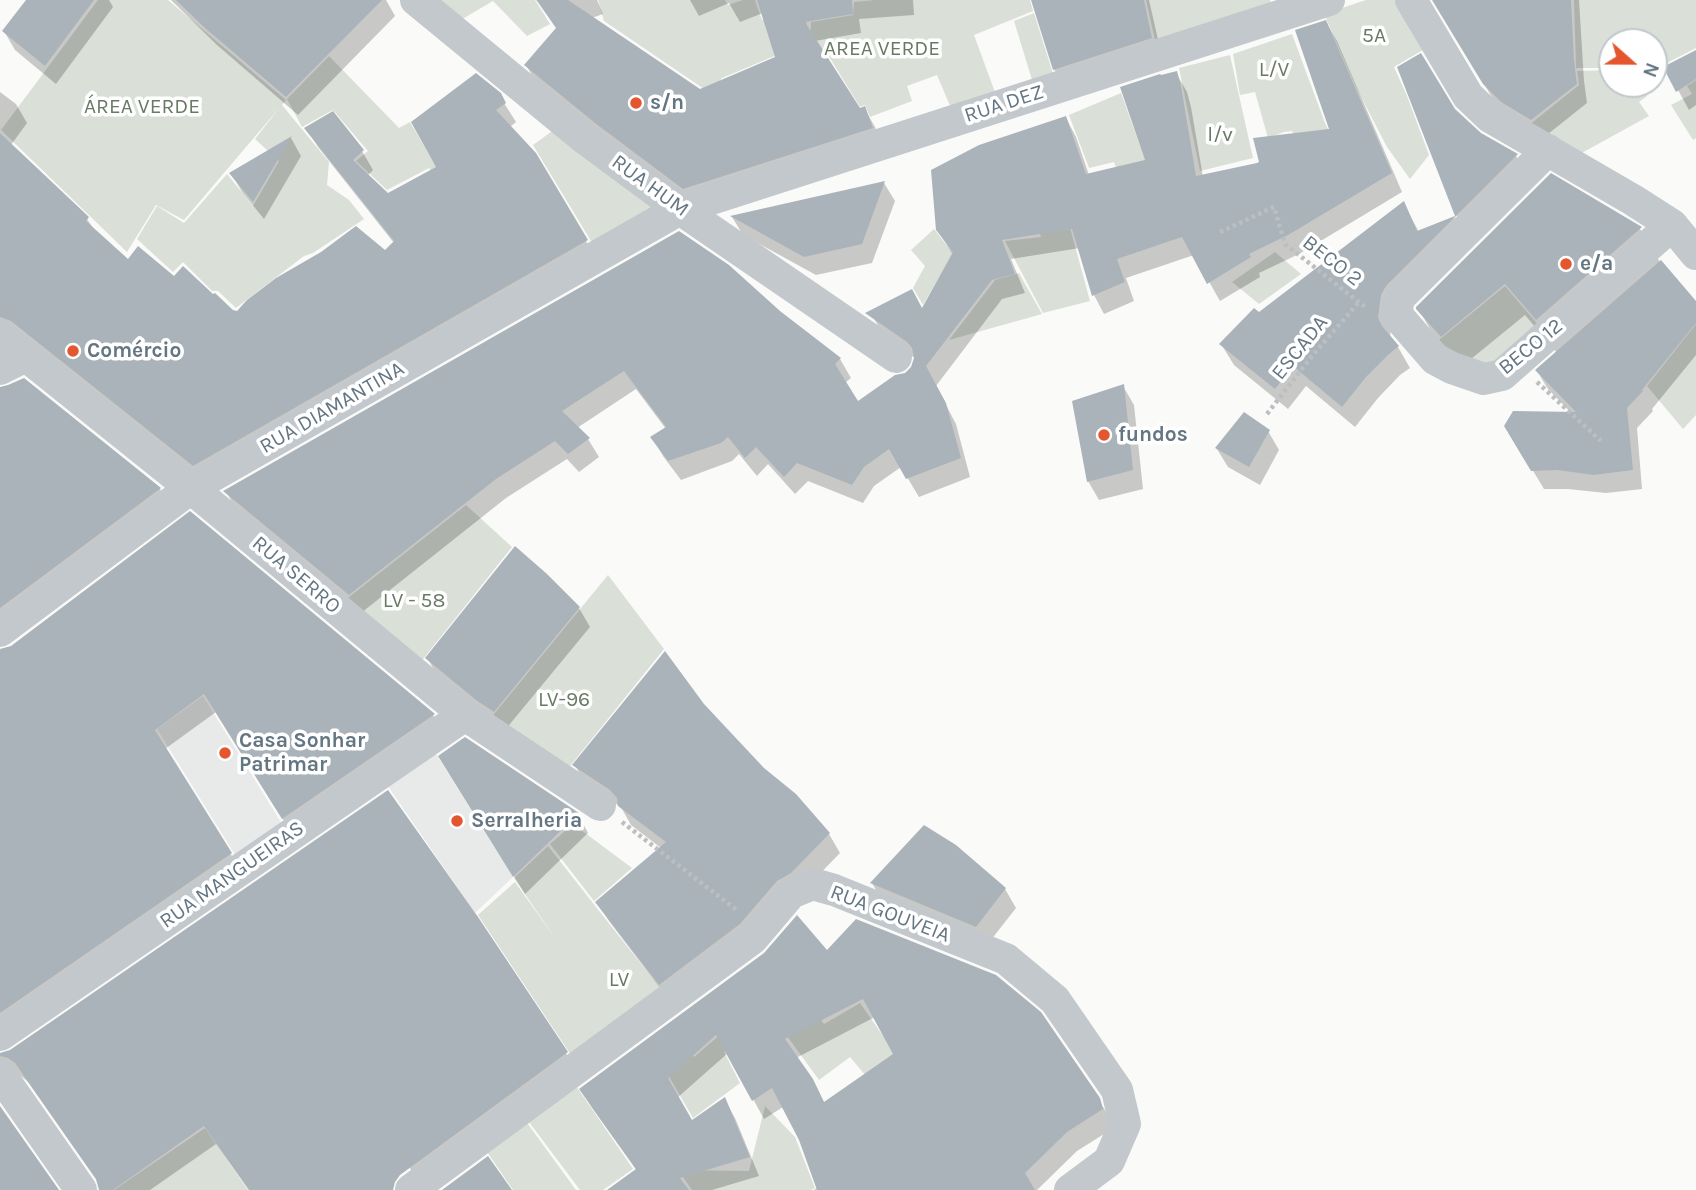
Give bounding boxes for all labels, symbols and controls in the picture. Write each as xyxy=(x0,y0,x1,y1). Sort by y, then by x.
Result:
park label: 5A xyxy=(1362,23,1386,49)
north arrow xyxy=(1598,28,1668,98)
park label: AREA VERDE xyxy=(824,36,940,62)
park label: L/V xyxy=(1259,57,1289,83)
text: N xyxy=(1638,60,1663,80)
street label: RUA DEZ xyxy=(961,79,1047,129)
place label: s/n xyxy=(650,90,684,116)
park label: ÁREA VERDE xyxy=(84,94,200,120)
marker: s/n xyxy=(628,95,644,111)
park label: l/v xyxy=(1207,122,1233,148)
street label: RUA HUM xyxy=(607,150,693,222)
street label: BECO 2 xyxy=(1297,230,1367,292)
place label: e/a xyxy=(1580,251,1613,277)
marker: e/a xyxy=(1558,256,1574,272)
street label: ESCADA xyxy=(1266,311,1334,385)
street label: BECO 12 xyxy=(1494,313,1568,381)
place label: Comércio xyxy=(87,338,181,364)
marker: Comércio xyxy=(65,343,81,359)
street label: RUA DIAMANTINA xyxy=(255,356,409,460)
place label: fundos xyxy=(1118,422,1188,448)
marker: fundos xyxy=(1096,427,1112,443)
street label: RUA SERRO xyxy=(247,531,345,619)
park label: LV - 58 xyxy=(383,588,445,614)
park label: LV-96 xyxy=(538,687,590,713)
place label: Casa Sonhar Patrimar xyxy=(239,728,365,778)
marker: Casa Sonhar Patrimar xyxy=(217,745,233,761)
place label: Serralheria xyxy=(471,808,582,834)
marker: Serralheria xyxy=(449,813,465,829)
street label: RUA MANGUEIRAS xyxy=(155,816,309,934)
street label: RUA GOUVEIA xyxy=(827,880,953,948)
park label: LV xyxy=(609,967,629,993)

